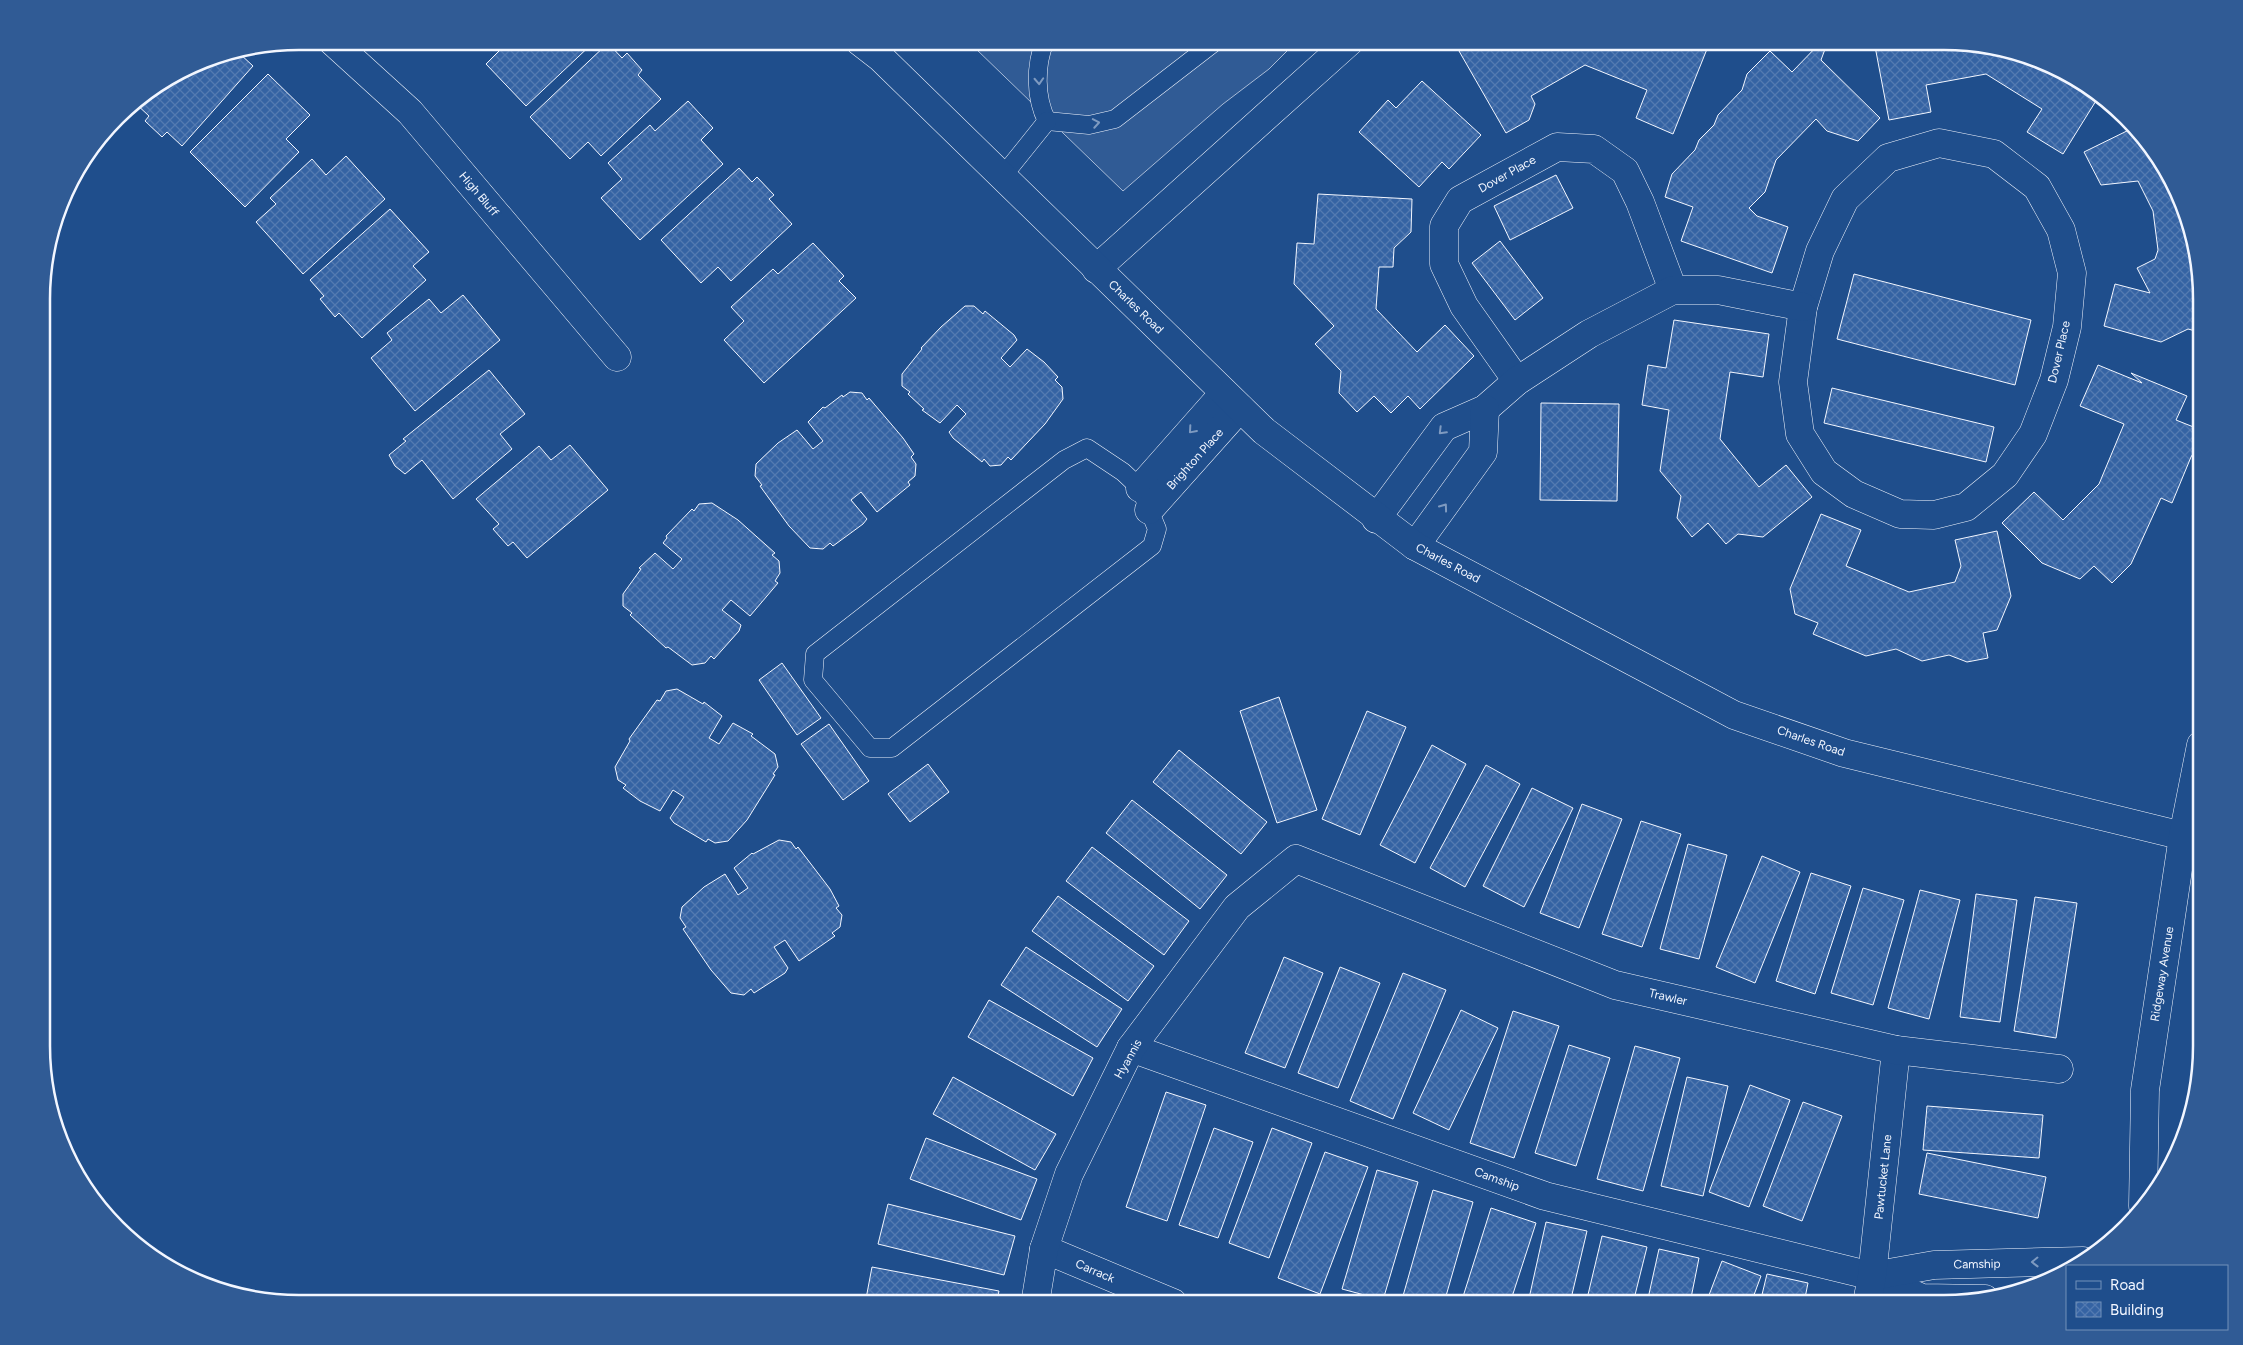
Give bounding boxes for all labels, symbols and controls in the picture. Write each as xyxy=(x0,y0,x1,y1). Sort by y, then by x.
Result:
one-way arrow xyxy=(1033,78,1044,86)
one-way arrow xyxy=(1091,118,1100,128)
street label: Dover Place xyxy=(1476,152,1539,196)
street label: High Bluff xyxy=(456,169,502,220)
street label: Charles Road xyxy=(1106,277,1166,337)
street label: Dover Place xyxy=(2045,319,2073,385)
one-way arrow xyxy=(1189,424,1198,433)
street label: Brighton Place xyxy=(1164,425,1227,493)
one-way arrow xyxy=(1439,425,1448,434)
one-way arrow xyxy=(1438,504,1446,513)
street label: Charles Road xyxy=(1413,540,1483,586)
street label: Charles Road xyxy=(1775,723,1847,759)
street label: Ridgeway Avenue xyxy=(2148,925,2176,1022)
street label: Trawler xyxy=(1648,986,1688,1008)
street label: Hyannis xyxy=(1111,1036,1145,1081)
street label: Pawtucket Lane xyxy=(1872,1133,1894,1220)
street label: Camship xyxy=(1472,1164,1522,1194)
street label: Carrack xyxy=(1073,1256,1117,1286)
street label: Camship xyxy=(1953,1257,2001,1271)
one-way arrow xyxy=(2030,1257,2038,1268)
legend xyxy=(2066,1265,2228,1330)
text: Road xyxy=(2110,1276,2145,1294)
text: Building xyxy=(2110,1301,2164,1319)

